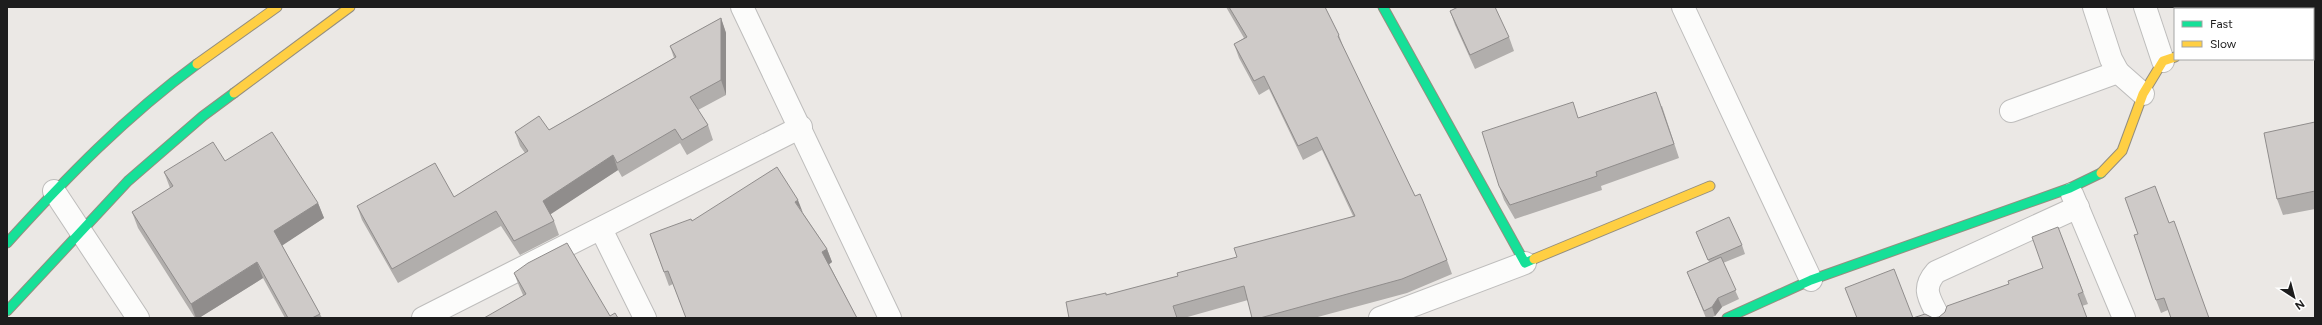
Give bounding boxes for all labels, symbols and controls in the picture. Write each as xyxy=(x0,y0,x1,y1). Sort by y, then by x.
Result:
legend xyxy=(2174,8,2314,60)
text: Fast xyxy=(2210,17,2233,31)
text: Slow xyxy=(2210,37,2237,51)
north arrow xyxy=(2274,277,2314,317)
text: N xyxy=(2292,297,2307,312)

